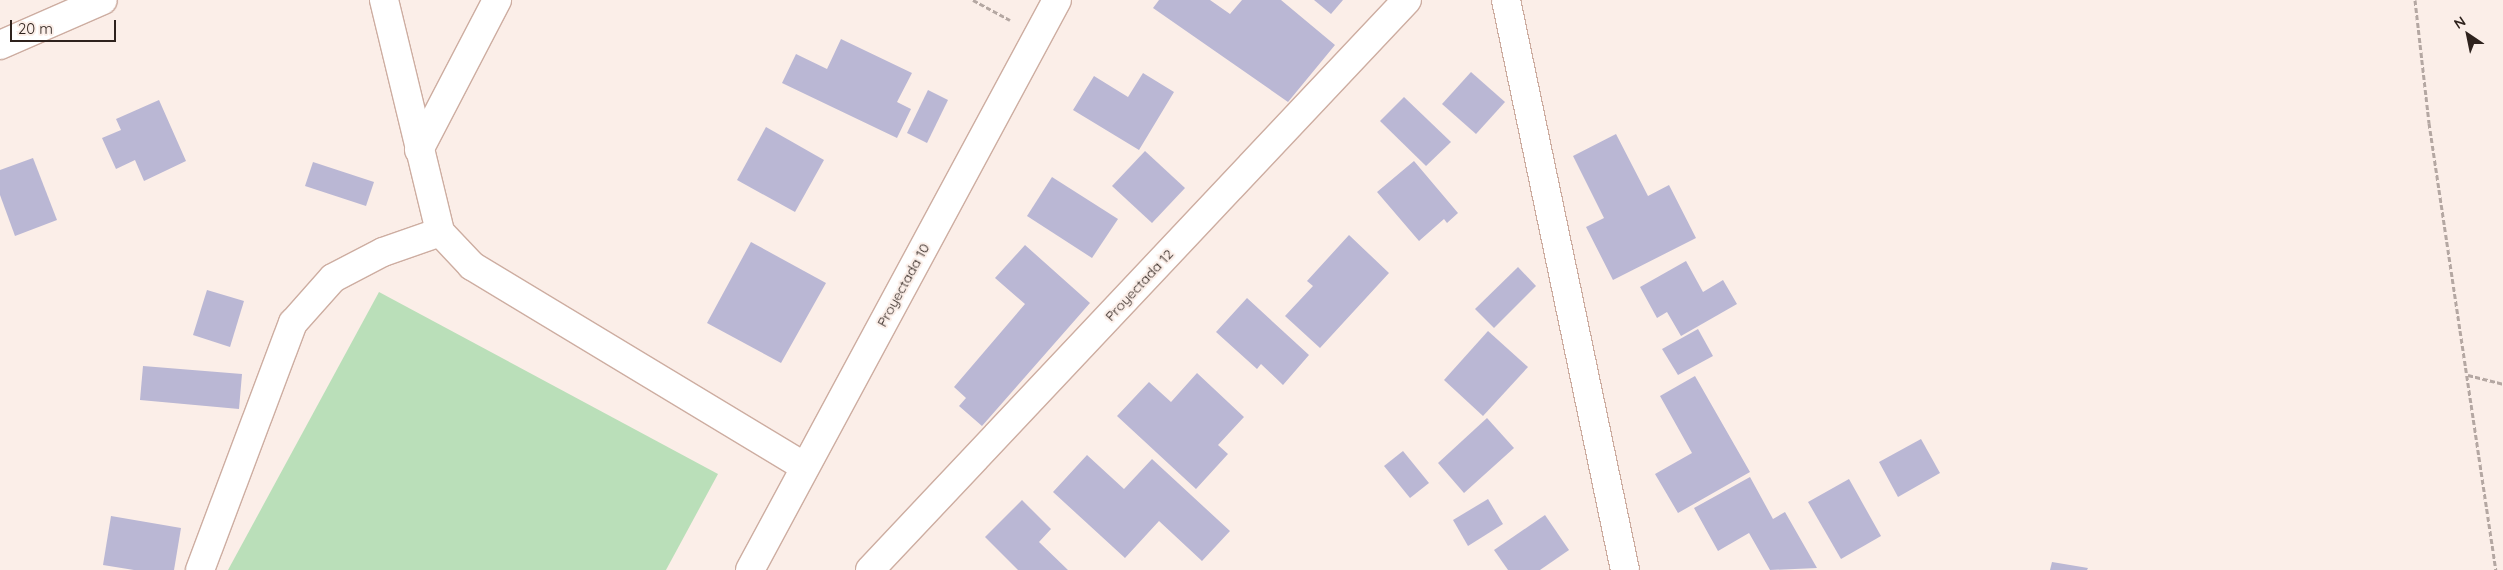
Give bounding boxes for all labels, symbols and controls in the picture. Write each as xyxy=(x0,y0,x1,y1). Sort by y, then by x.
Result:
scale bar xyxy=(12,10,119,42)
north arrow xyxy=(2443,10,2493,60)
text: N xyxy=(2450,12,2469,33)
text: 20 m xyxy=(18,19,53,38)
street label: Proyectada 10 xyxy=(873,240,933,330)
street label: Proyectada 12 xyxy=(1102,246,1176,324)

